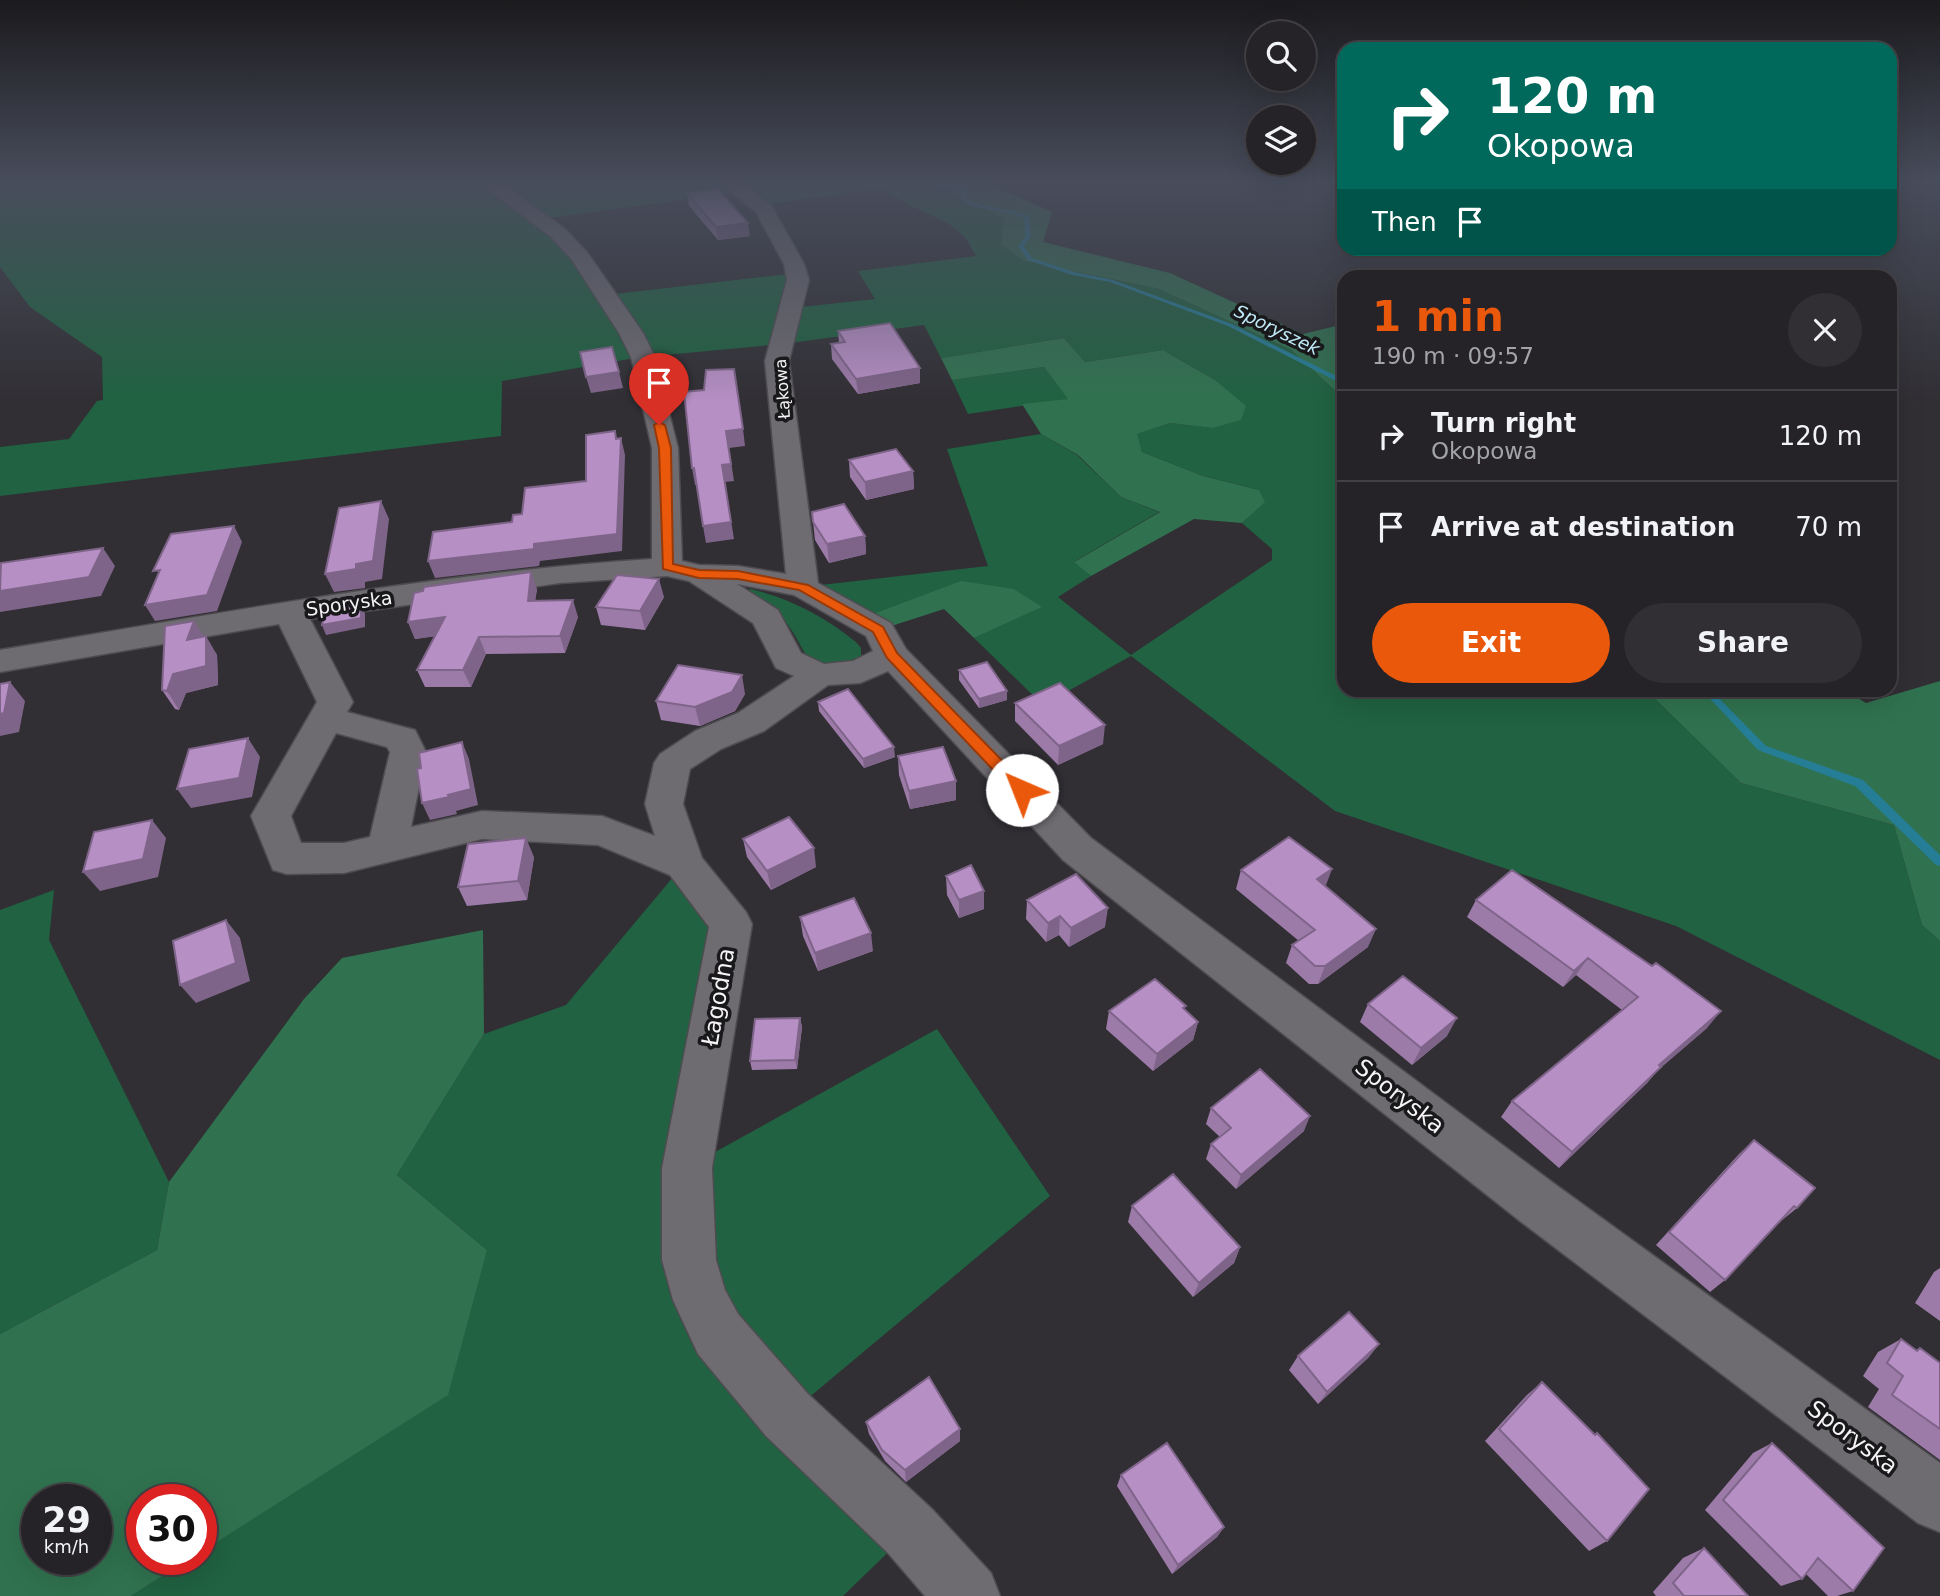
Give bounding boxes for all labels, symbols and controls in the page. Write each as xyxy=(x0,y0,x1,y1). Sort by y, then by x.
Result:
map controls xyxy=(1246,21,1316,175)
button: search xyxy=(1246,21,1316,91)
text: 120 m xyxy=(1487,68,1657,125)
icon: right xyxy=(1372,70,1463,161)
button: layers xyxy=(1246,105,1316,175)
text: Okopowa xyxy=(1487,127,1635,165)
icon: arrive xyxy=(1451,203,1489,241)
text: Then xyxy=(1372,207,1437,237)
text: 1 min xyxy=(1372,292,1504,341)
button: close xyxy=(1788,293,1862,367)
water label: Sporyszek xyxy=(1231,300,1325,360)
text: 190 m · 09:57 xyxy=(1372,343,1534,369)
pin xyxy=(629,353,689,425)
street label: Łąkowa xyxy=(771,358,794,421)
icon: arrive xyxy=(640,364,678,402)
text: Turn right xyxy=(1431,408,1576,438)
icon: right xyxy=(1372,417,1410,455)
text: 120 m xyxy=(1779,421,1862,451)
text: Okopowa xyxy=(1431,438,1537,464)
icon: arrive xyxy=(1372,508,1410,546)
text: Arrive at destination xyxy=(1431,512,1735,542)
text: 70 m xyxy=(1795,512,1862,542)
street label: Sporyska xyxy=(304,586,394,620)
button: Exit xyxy=(1372,603,1610,683)
button: Share xyxy=(1624,603,1862,683)
position arrow xyxy=(985,753,1059,827)
street label: Łagodna xyxy=(696,946,739,1049)
street label: Sporyska xyxy=(1350,1053,1450,1139)
street label: Sporyska xyxy=(1803,1395,1903,1479)
speed limit sign: 30 xyxy=(126,1484,217,1575)
text: 29 xyxy=(42,1500,91,1540)
text: km/h xyxy=(44,1536,89,1557)

